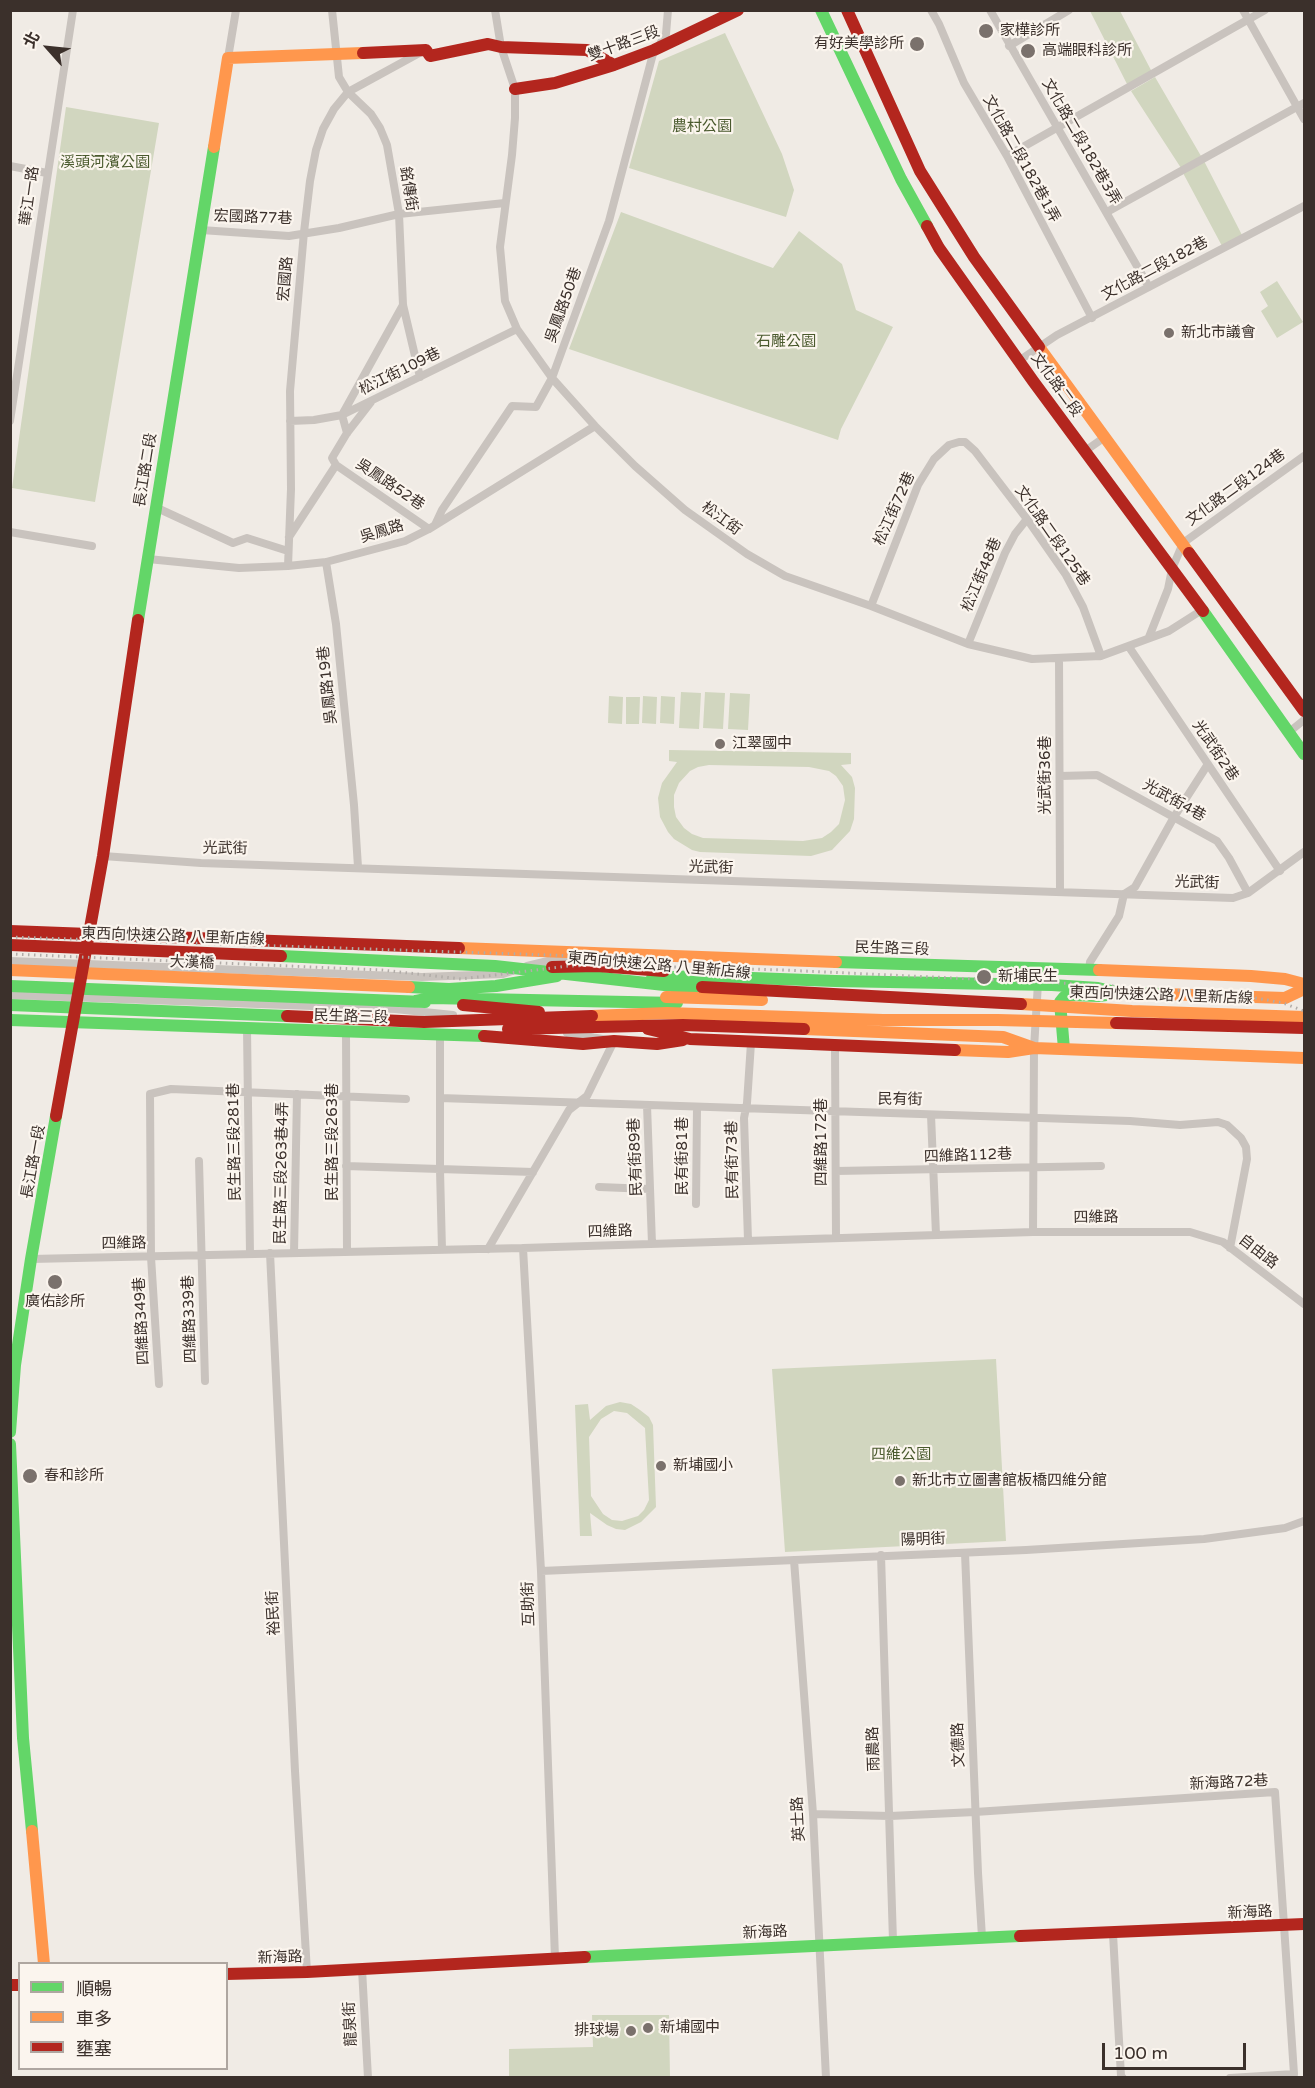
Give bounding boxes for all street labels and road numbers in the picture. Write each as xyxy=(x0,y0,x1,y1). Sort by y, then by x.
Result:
street label: 雙十路三段 xyxy=(586,23,662,65)
street label: 文化路二段182巷3弄 xyxy=(1038,76,1124,208)
street label: 文化路二段182巷1弄 xyxy=(979,92,1063,226)
street label: 華江一路 xyxy=(17,165,43,227)
street label: 銘傳街 xyxy=(396,165,420,213)
street label: 宏國路77巷 xyxy=(213,208,293,228)
street label: 文化路二段182巷 xyxy=(1099,233,1211,305)
street label: 宏國路 xyxy=(275,256,297,302)
street label: 吳鳳路50巷 xyxy=(542,265,586,345)
street label: 松江街109巷 xyxy=(356,345,444,399)
street label: 文化路二段 xyxy=(1027,349,1085,421)
street label: 長江路二段 xyxy=(131,432,161,508)
street label: 文化路二段124巷 xyxy=(1183,446,1289,530)
street label: 吳鳳路52巷 xyxy=(352,455,428,515)
street label: 松江街72巷 xyxy=(871,469,919,549)
street label: 文化路二段125巷 xyxy=(1011,482,1093,590)
street label: 松江街 xyxy=(698,498,744,540)
street label: 吳鳳路 xyxy=(358,517,406,547)
street label: 松江街48巷 xyxy=(958,535,1006,615)
street label: 吳鳳路19巷 xyxy=(315,645,341,725)
street label: 光武街2巷 xyxy=(1188,717,1242,785)
street label: 光武街36巷 xyxy=(1037,736,1055,814)
street label: 光武街4巷 xyxy=(1139,776,1209,826)
street label: 光武街 xyxy=(202,840,248,858)
street label: 光武街 xyxy=(688,858,734,878)
street label: 光武街 xyxy=(1174,873,1220,893)
street label: 東西向快速公路 八里新店線 xyxy=(81,925,265,949)
street label: 民生路三段 xyxy=(854,939,930,959)
street label: 東西向快速公路 八里新店線 xyxy=(567,949,751,983)
street label: 大漢橋 xyxy=(169,953,215,973)
street label: 東西向快速公路 八里新店線 xyxy=(1069,984,1253,1008)
street label: 民生路三段 xyxy=(313,1007,389,1027)
street label: 民生路三段281巷 xyxy=(225,1083,245,1201)
street label: 民生路三段263巷 xyxy=(324,1083,342,1201)
street label: 民有街 xyxy=(877,1091,923,1109)
street label: 四維路172巷 xyxy=(813,1098,831,1186)
street label: 民生路三段263巷4弄 xyxy=(272,1102,292,1244)
street label: 民有街89巷 xyxy=(626,1117,646,1197)
street label: 民有街81巷 xyxy=(674,1117,692,1195)
street label: 民有街73巷 xyxy=(723,1120,743,1200)
street label: 長江路一段 xyxy=(19,1124,49,1200)
street label: 四維路112巷 xyxy=(924,1145,1012,1167)
street label: 四維路 xyxy=(1073,1209,1119,1227)
street label: 四維路 xyxy=(587,1222,633,1242)
street label: 自由路 xyxy=(1235,1231,1281,1273)
street label: 四維路 xyxy=(101,1235,147,1253)
street label: 四維路339巷 xyxy=(179,1275,201,1363)
street label: 四維路349巷 xyxy=(131,1276,153,1366)
street label: 陽明街 xyxy=(900,1530,946,1550)
street label: 互助街 xyxy=(519,1581,539,1627)
street label: 裕民街 xyxy=(264,1590,284,1636)
street label: 文德路 xyxy=(949,1722,969,1768)
street label: 雨農路 xyxy=(864,1726,884,1772)
street label: 新海路72巷 xyxy=(1189,1772,1269,1794)
street label: 英士路 xyxy=(789,1796,809,1842)
street label: 新海路 xyxy=(1227,1903,1273,1923)
street label: 新海路 xyxy=(742,1923,788,1943)
street label: 新海路 xyxy=(257,1948,303,1968)
street label: 龍泉街 xyxy=(341,2001,361,2047)

